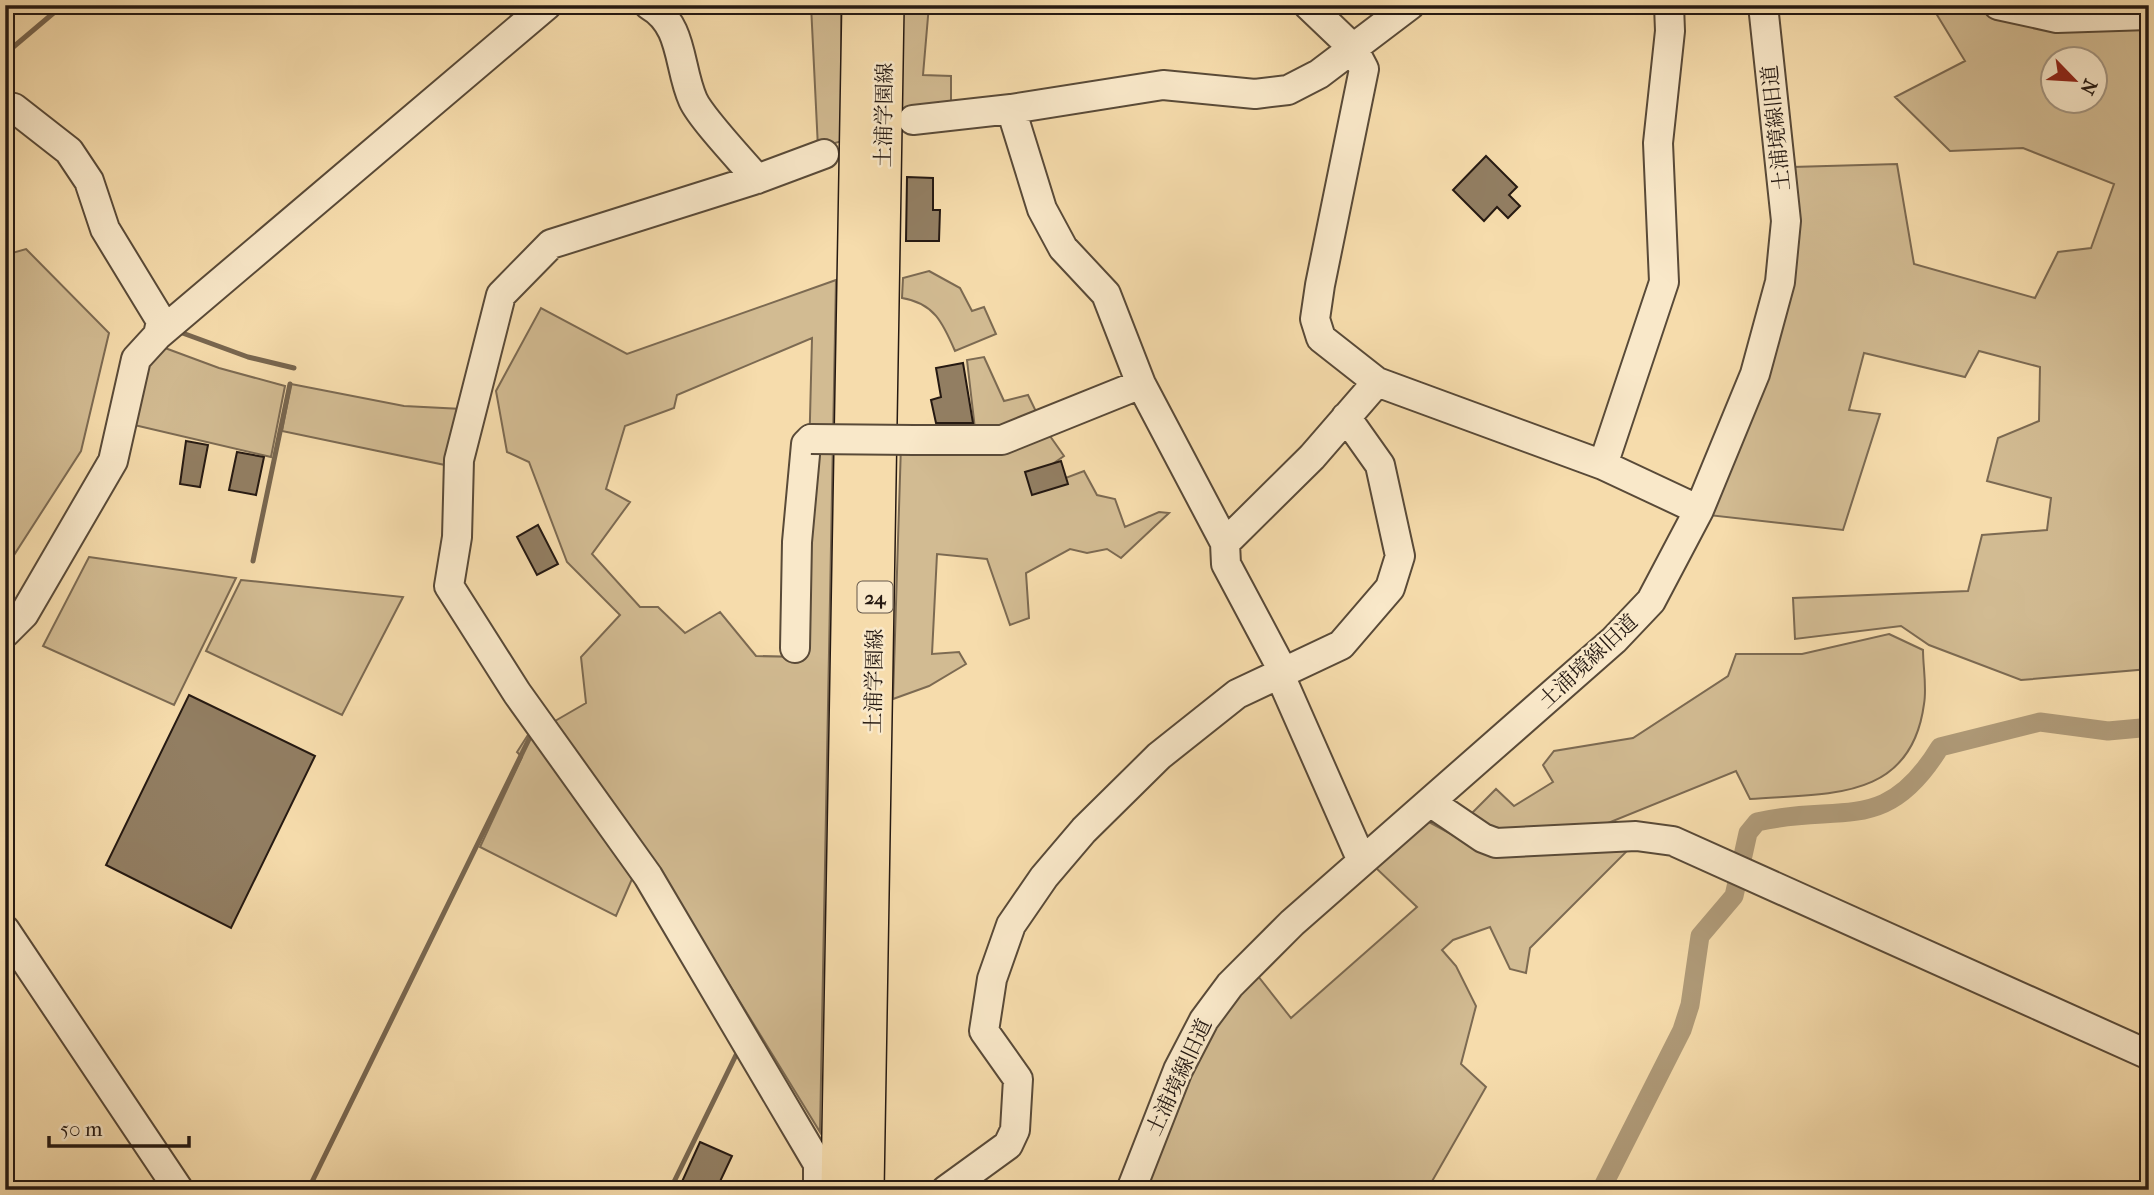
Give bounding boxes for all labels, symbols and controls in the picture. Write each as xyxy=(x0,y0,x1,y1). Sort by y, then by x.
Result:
north arrow xyxy=(2038,46,2108,116)
street label: 土浦学園線 xyxy=(871,62,897,168)
street label: 土浦境線旧道 xyxy=(1757,64,1795,192)
text: N xyxy=(2075,76,2102,98)
road number: 24 xyxy=(858,582,892,612)
street label: 土浦境線旧道 xyxy=(1534,609,1642,713)
street label: 土浦学園線 xyxy=(861,628,887,734)
street label: 土浦境線旧道 xyxy=(1141,1015,1217,1139)
scale bar xyxy=(49,1104,189,1148)
text: 50 m xyxy=(60,1117,103,1141)

